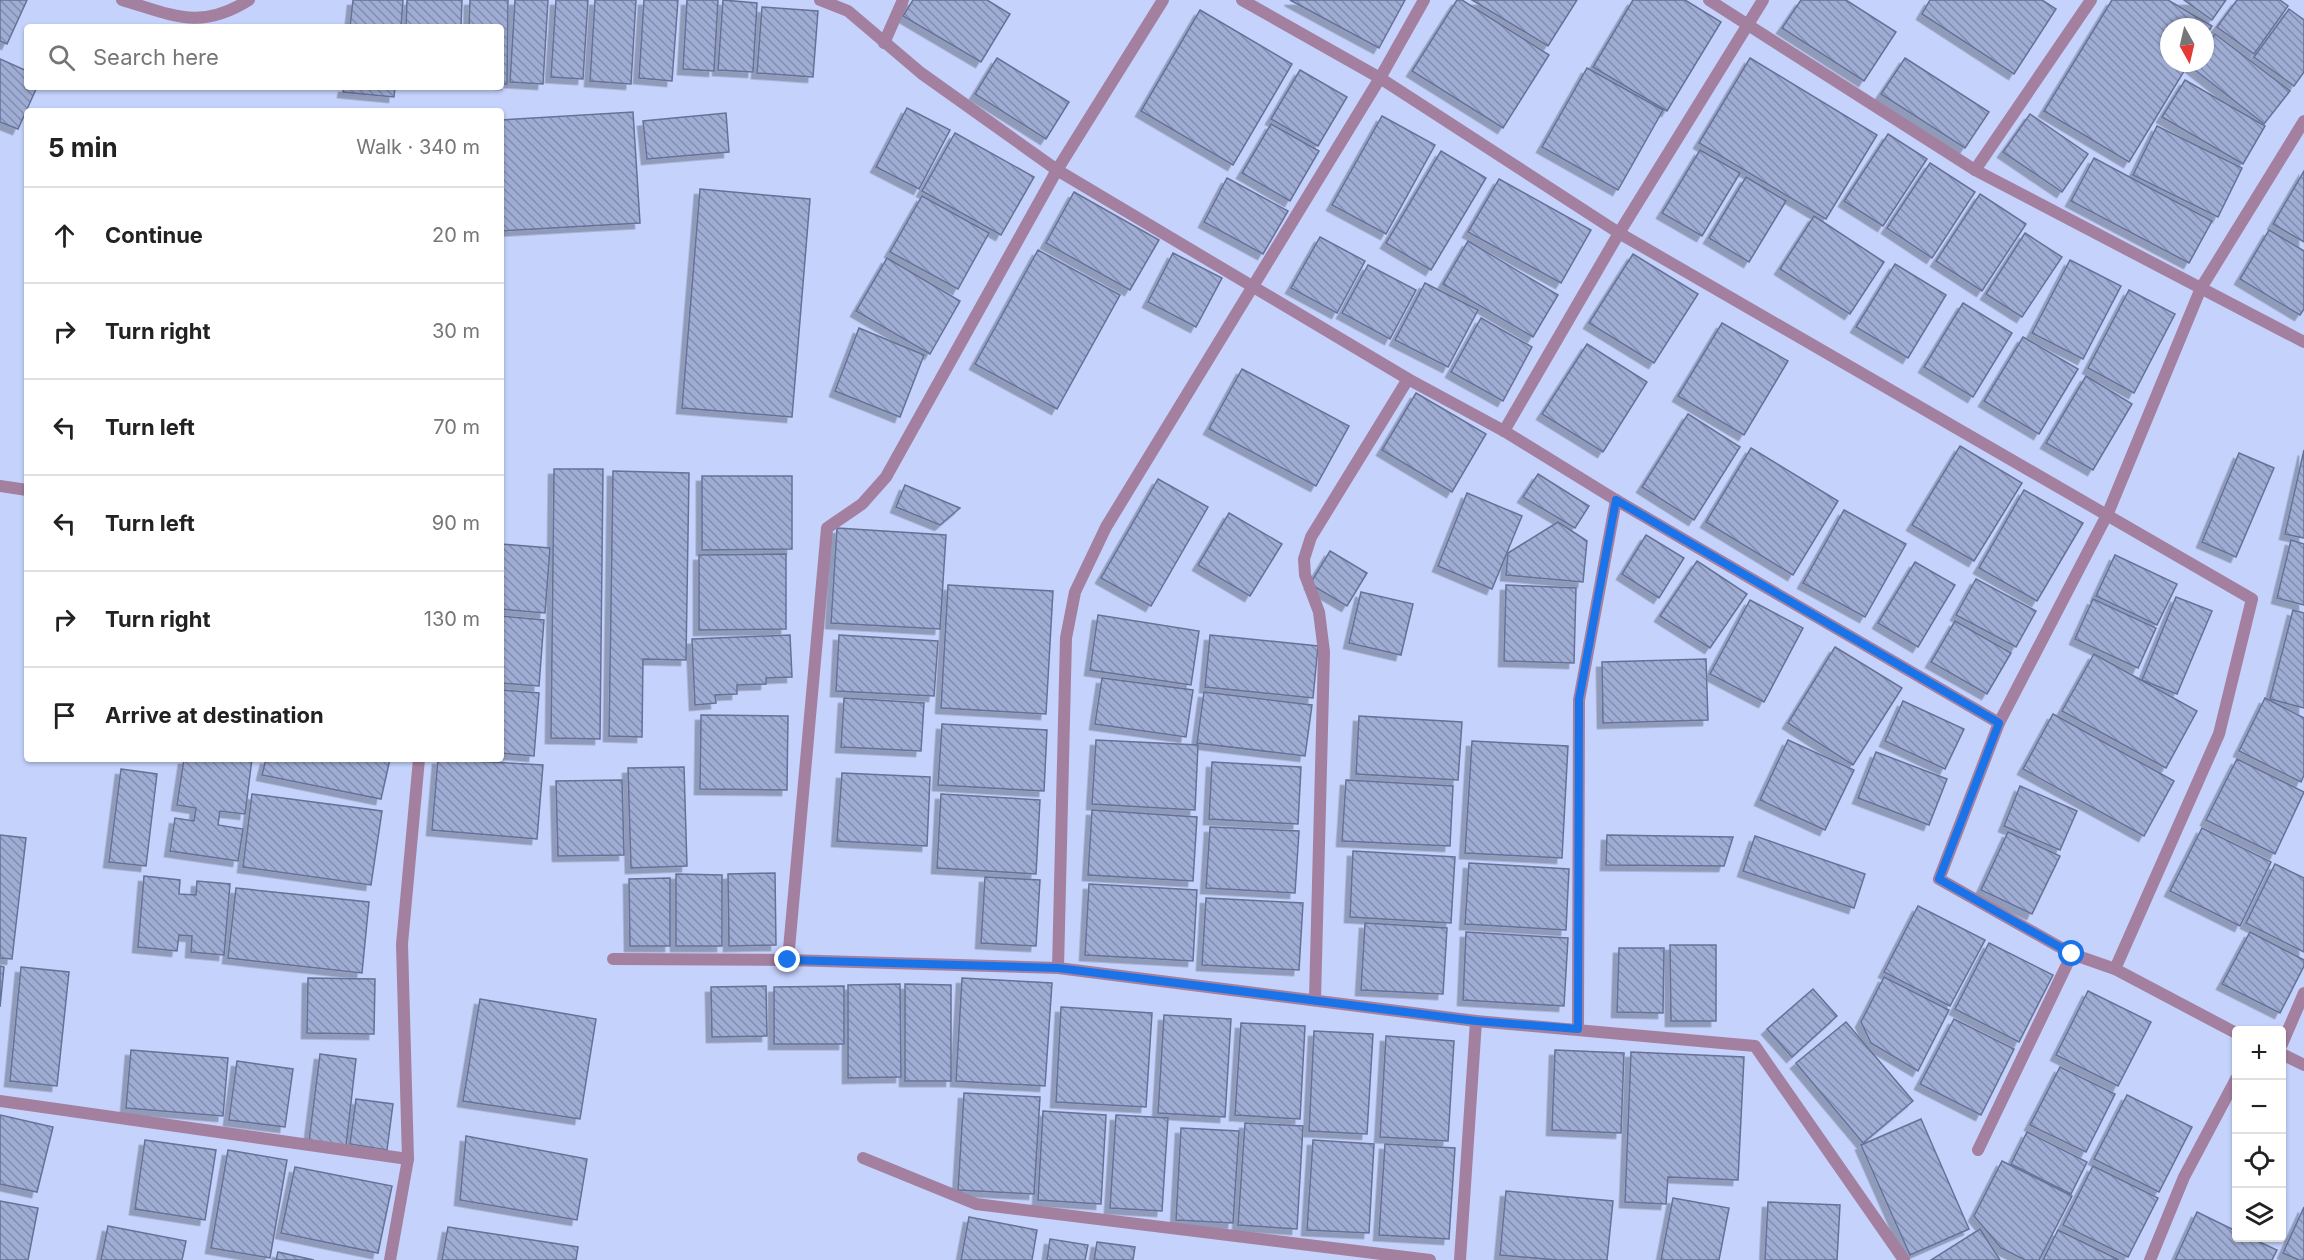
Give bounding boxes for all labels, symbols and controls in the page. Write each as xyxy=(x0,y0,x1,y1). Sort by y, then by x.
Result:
north arrow xyxy=(2160,18,2214,72)
search box xyxy=(24,24,504,90)
icon: search xyxy=(45,41,78,74)
text: Search here xyxy=(93,44,219,70)
text: 5 min xyxy=(48,132,118,163)
text: Walk · 340 m xyxy=(356,135,480,159)
icon: ahead xyxy=(48,219,81,252)
text: Continue xyxy=(105,222,203,248)
text: 20 m xyxy=(432,223,480,247)
icon: right xyxy=(48,315,81,348)
text: Turn right xyxy=(105,318,211,344)
text: 30 m xyxy=(432,319,480,343)
icon: left xyxy=(48,411,81,444)
text: Turn left xyxy=(105,414,195,440)
text: 70 m xyxy=(433,415,480,439)
icon: left xyxy=(48,507,81,540)
text: Turn left xyxy=(105,510,195,536)
text: 90 m xyxy=(432,511,480,535)
icon: right xyxy=(48,603,81,636)
text: Turn right xyxy=(105,606,211,632)
text: 130 m xyxy=(424,607,480,631)
icon: arrive xyxy=(48,699,81,732)
text: Arrive at destination xyxy=(105,702,324,728)
route start xyxy=(2058,940,2084,966)
route end xyxy=(774,946,800,972)
map controls xyxy=(2232,1026,2286,1242)
button: + xyxy=(2232,1026,2286,1080)
button: − xyxy=(2232,1080,2286,1134)
button: locate xyxy=(2232,1134,2286,1188)
button: layers xyxy=(2232,1188,2286,1242)

